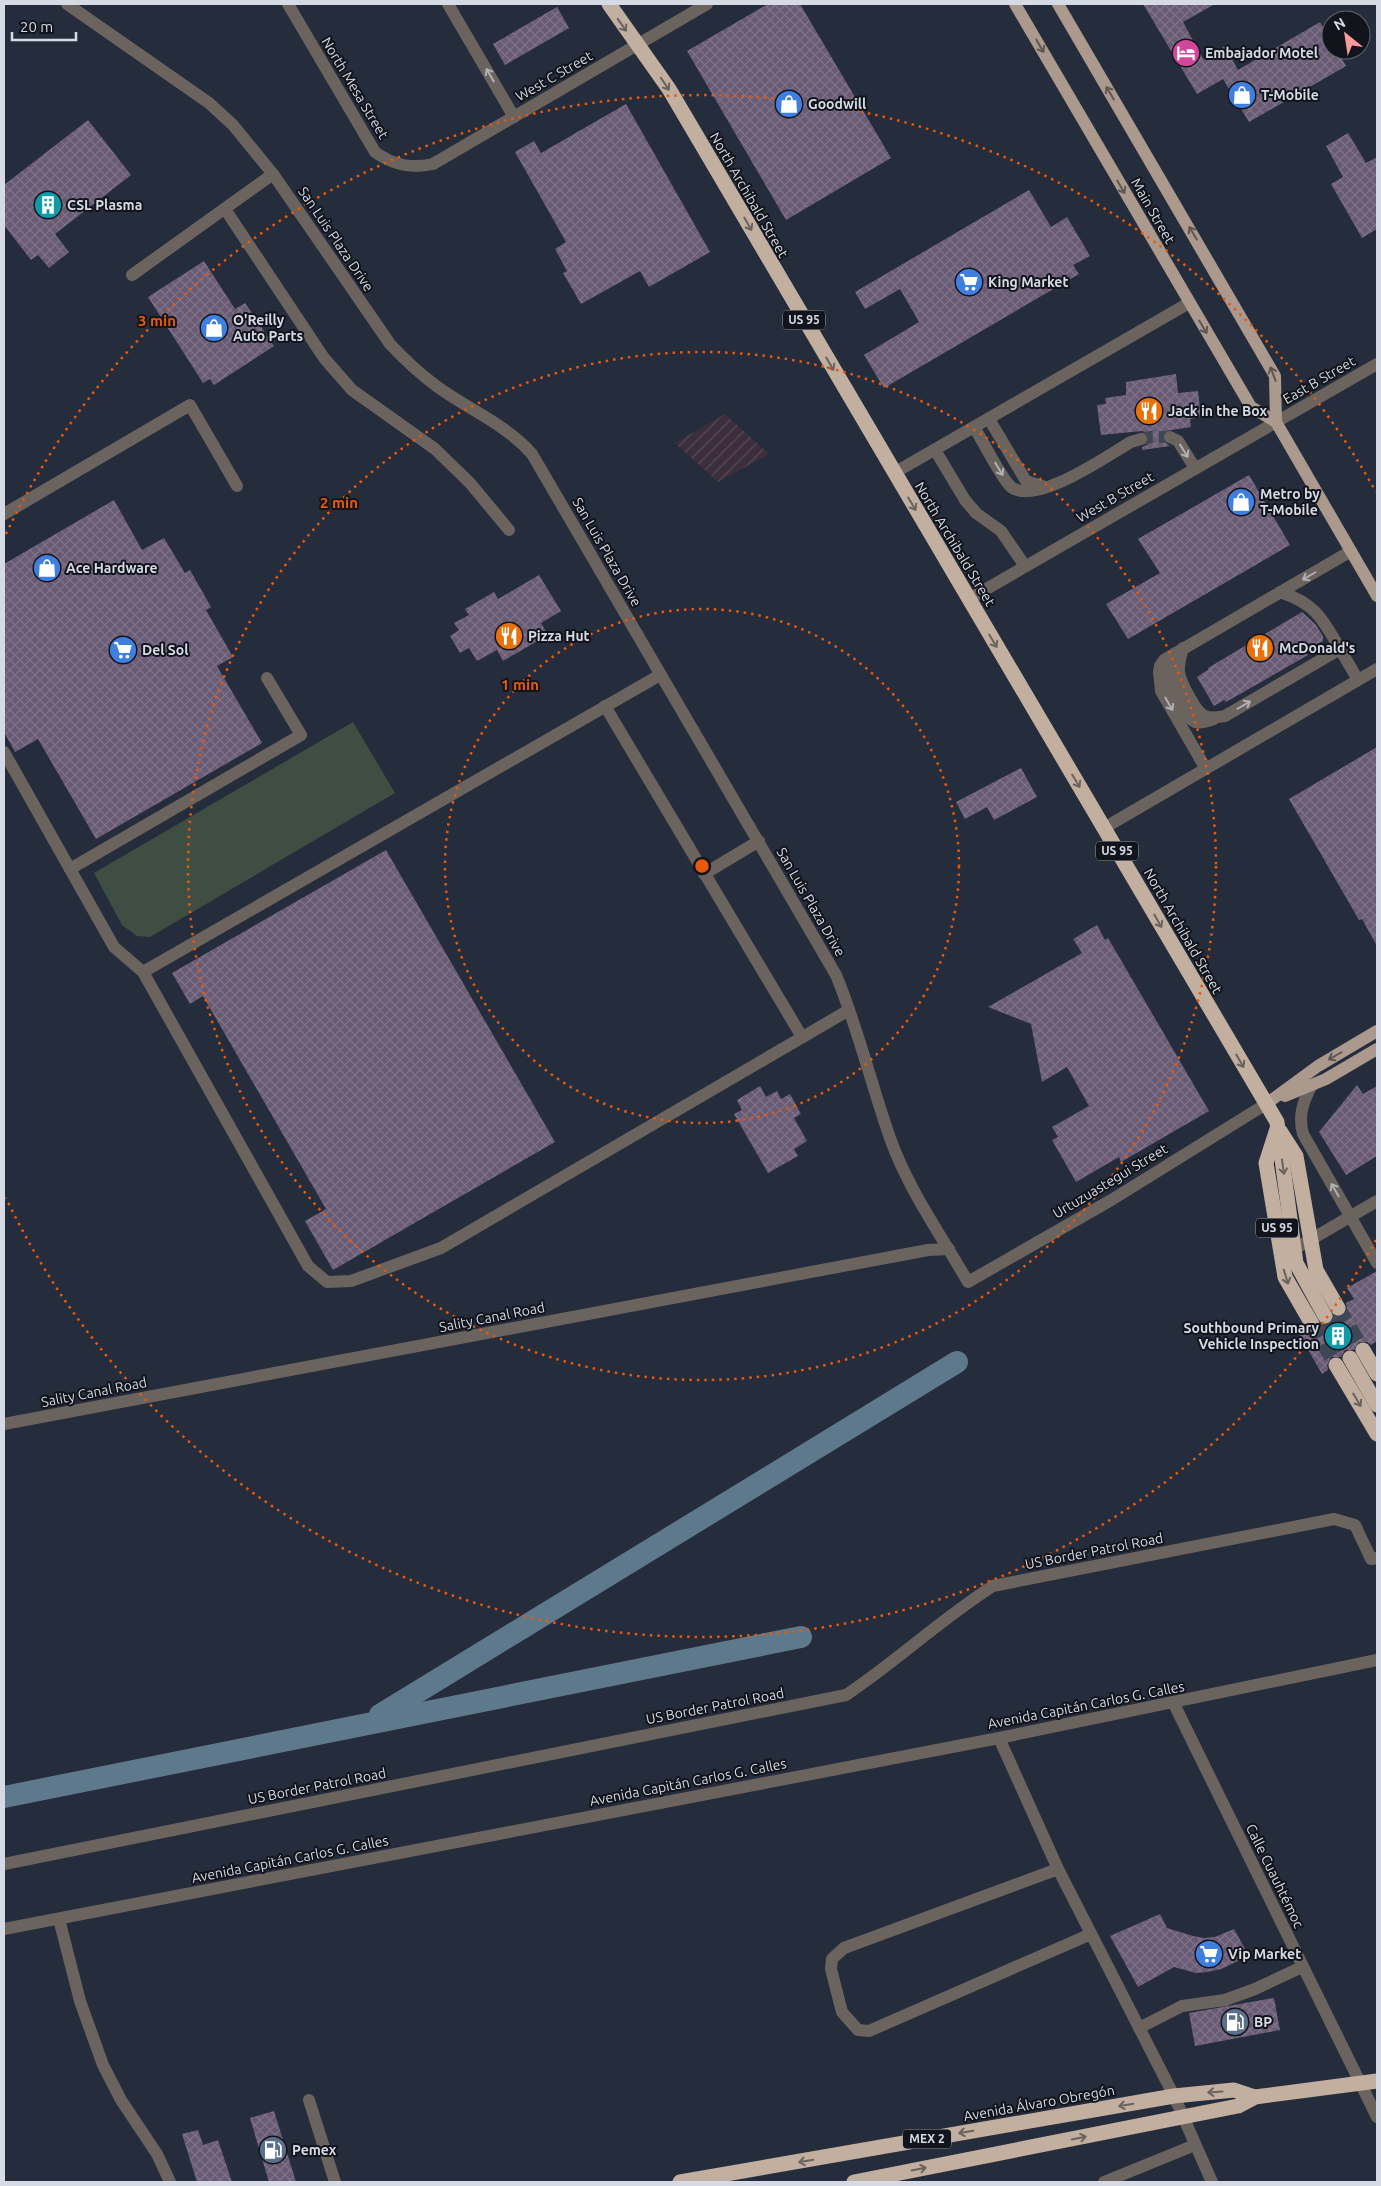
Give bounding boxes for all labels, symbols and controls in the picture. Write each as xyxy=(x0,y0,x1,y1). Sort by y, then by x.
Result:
scale bar xyxy=(12,10,76,42)
north arrow xyxy=(1321,10,1371,60)
text: N xyxy=(1331,14,1348,33)
one-way arrow xyxy=(617,17,627,31)
text: 20 m xyxy=(20,18,53,35)
street label: North Mesa Street xyxy=(318,34,392,142)
one-way arrow xyxy=(1035,38,1045,53)
hotel icon: Embajador Motel xyxy=(1171,38,1201,68)
place label: Embajador Motel xyxy=(1205,45,1318,61)
street label: West C Street xyxy=(513,47,596,104)
one-way arrow xyxy=(484,68,494,82)
one-way arrow xyxy=(660,77,670,91)
shop icon: T-Mobile xyxy=(1227,80,1257,110)
one-way arrow xyxy=(1105,86,1115,101)
place label: T-Mobile xyxy=(1261,87,1319,103)
shop icon: Goodwill xyxy=(774,89,804,119)
place label: Goodwill xyxy=(808,96,866,112)
street label: North Archibald Street xyxy=(707,129,792,261)
street label: Main Street xyxy=(1128,175,1178,247)
one-way arrow xyxy=(1116,179,1126,194)
street label: San Luis Plaza Drive xyxy=(295,184,377,294)
building icon: CSL Plasma xyxy=(33,190,63,220)
place label: CSL Plasma xyxy=(67,197,142,213)
one-way arrow xyxy=(743,217,753,231)
one-way arrow xyxy=(1188,225,1198,240)
supermarket icon: King Market xyxy=(954,267,984,297)
place label: King Market xyxy=(988,274,1068,290)
road number: US 95 xyxy=(783,310,825,330)
text: 3 min xyxy=(138,312,176,329)
place label: O'Reilly Auto Parts xyxy=(233,312,304,344)
shop icon: O'Reilly Auto Parts xyxy=(199,313,229,343)
one-way arrow xyxy=(1199,319,1209,333)
street label: East B Street xyxy=(1280,353,1359,407)
one-way arrow xyxy=(825,357,835,372)
one-way arrow xyxy=(1268,367,1277,382)
restaurant icon: Jack in the Box xyxy=(1134,396,1164,426)
place label: Jack in the Box xyxy=(1168,403,1267,419)
one-way arrow xyxy=(1179,444,1190,458)
one-way arrow xyxy=(995,461,1005,475)
street label: West B Street xyxy=(1074,468,1157,526)
street label: North Archibald Street xyxy=(912,479,999,609)
place label: Metro by T-Mobile xyxy=(1260,486,1320,518)
shop icon: Metro by T-Mobile xyxy=(1226,487,1256,517)
text: 2 min xyxy=(320,494,358,511)
street label: San Luis Plaza Drive xyxy=(569,495,645,609)
one-way arrow xyxy=(908,497,918,511)
shop icon: Ace Hardware xyxy=(32,553,62,583)
place label: Ace Hardware xyxy=(66,560,158,576)
one-way arrow xyxy=(1302,571,1316,581)
restaurant icon: Pizza Hut xyxy=(494,621,524,651)
place label: Pizza Hut xyxy=(528,628,590,644)
one-way arrow xyxy=(989,633,999,647)
restaurant icon: McDonald's xyxy=(1245,633,1275,663)
supermarket icon: Del Sol xyxy=(108,635,138,665)
place label: McDonald's xyxy=(1279,640,1356,656)
place label: Del Sol xyxy=(142,642,188,658)
text: 1 min xyxy=(501,676,539,693)
one-way arrow xyxy=(1164,696,1174,710)
one-way arrow xyxy=(1236,699,1251,709)
one-way arrow xyxy=(1071,773,1081,787)
road number: US 95 xyxy=(1096,841,1138,860)
street label: San Luis Plaza Drive xyxy=(773,845,849,959)
centre of rings xyxy=(693,857,711,875)
street label: North Archibald Street xyxy=(1141,865,1226,997)
one-way arrow xyxy=(1154,913,1164,927)
one-way arrow xyxy=(1328,1051,1343,1061)
one-way arrow xyxy=(1236,1053,1246,1068)
street label: Urtuzuastegui Street xyxy=(1050,1140,1171,1222)
one-way arrow xyxy=(1278,1158,1288,1174)
one-way arrow xyxy=(1330,1184,1340,1198)
road number: US 95 xyxy=(1256,1218,1298,1238)
one-way arrow xyxy=(1282,1269,1292,1285)
street label: Sality Canal Road xyxy=(438,1299,546,1335)
place label: Southbound Primary Vehicle Inspection xyxy=(1184,1320,1320,1352)
building icon: Southbound Primary Vehicle Inspection xyxy=(1323,1321,1353,1351)
street label: Sality Canal Road xyxy=(40,1374,148,1410)
one-way arrow xyxy=(1352,1392,1362,1406)
street label: US Border Patrol Road xyxy=(1024,1530,1164,1572)
street label: Avenida Capitán Carlos G. Calles xyxy=(986,1678,1186,1732)
street label: US Border Patrol Road xyxy=(645,1685,785,1727)
street label: Avenida Capitán Carlos G. Calles xyxy=(588,1755,788,1809)
street label: US Border Patrol Road xyxy=(247,1765,387,1807)
street label: Calle Cuauhtémoc xyxy=(1243,1821,1307,1931)
street label: Avenida Capitán Carlos G. Calles xyxy=(190,1832,390,1886)
supermarket icon: Vip Market xyxy=(1194,1939,1224,1969)
place label: Vip Market xyxy=(1228,1946,1301,1962)
fuel station icon: BP xyxy=(1220,2007,1250,2037)
place label: BP xyxy=(1254,2014,1272,2030)
street label: Avenida Álvaro Obregón xyxy=(962,2081,1116,2124)
one-way arrow xyxy=(1207,2087,1223,2096)
one-way arrow xyxy=(1118,2100,1134,2110)
one-way arrow xyxy=(958,2128,974,2138)
road number: MEX 2 xyxy=(903,2130,951,2148)
one-way arrow xyxy=(1070,2132,1086,2142)
fuel station icon: Pemex xyxy=(258,2135,288,2165)
place label: Pemex xyxy=(292,2142,337,2158)
one-way arrow xyxy=(798,2156,814,2166)
one-way arrow xyxy=(911,2164,927,2174)

